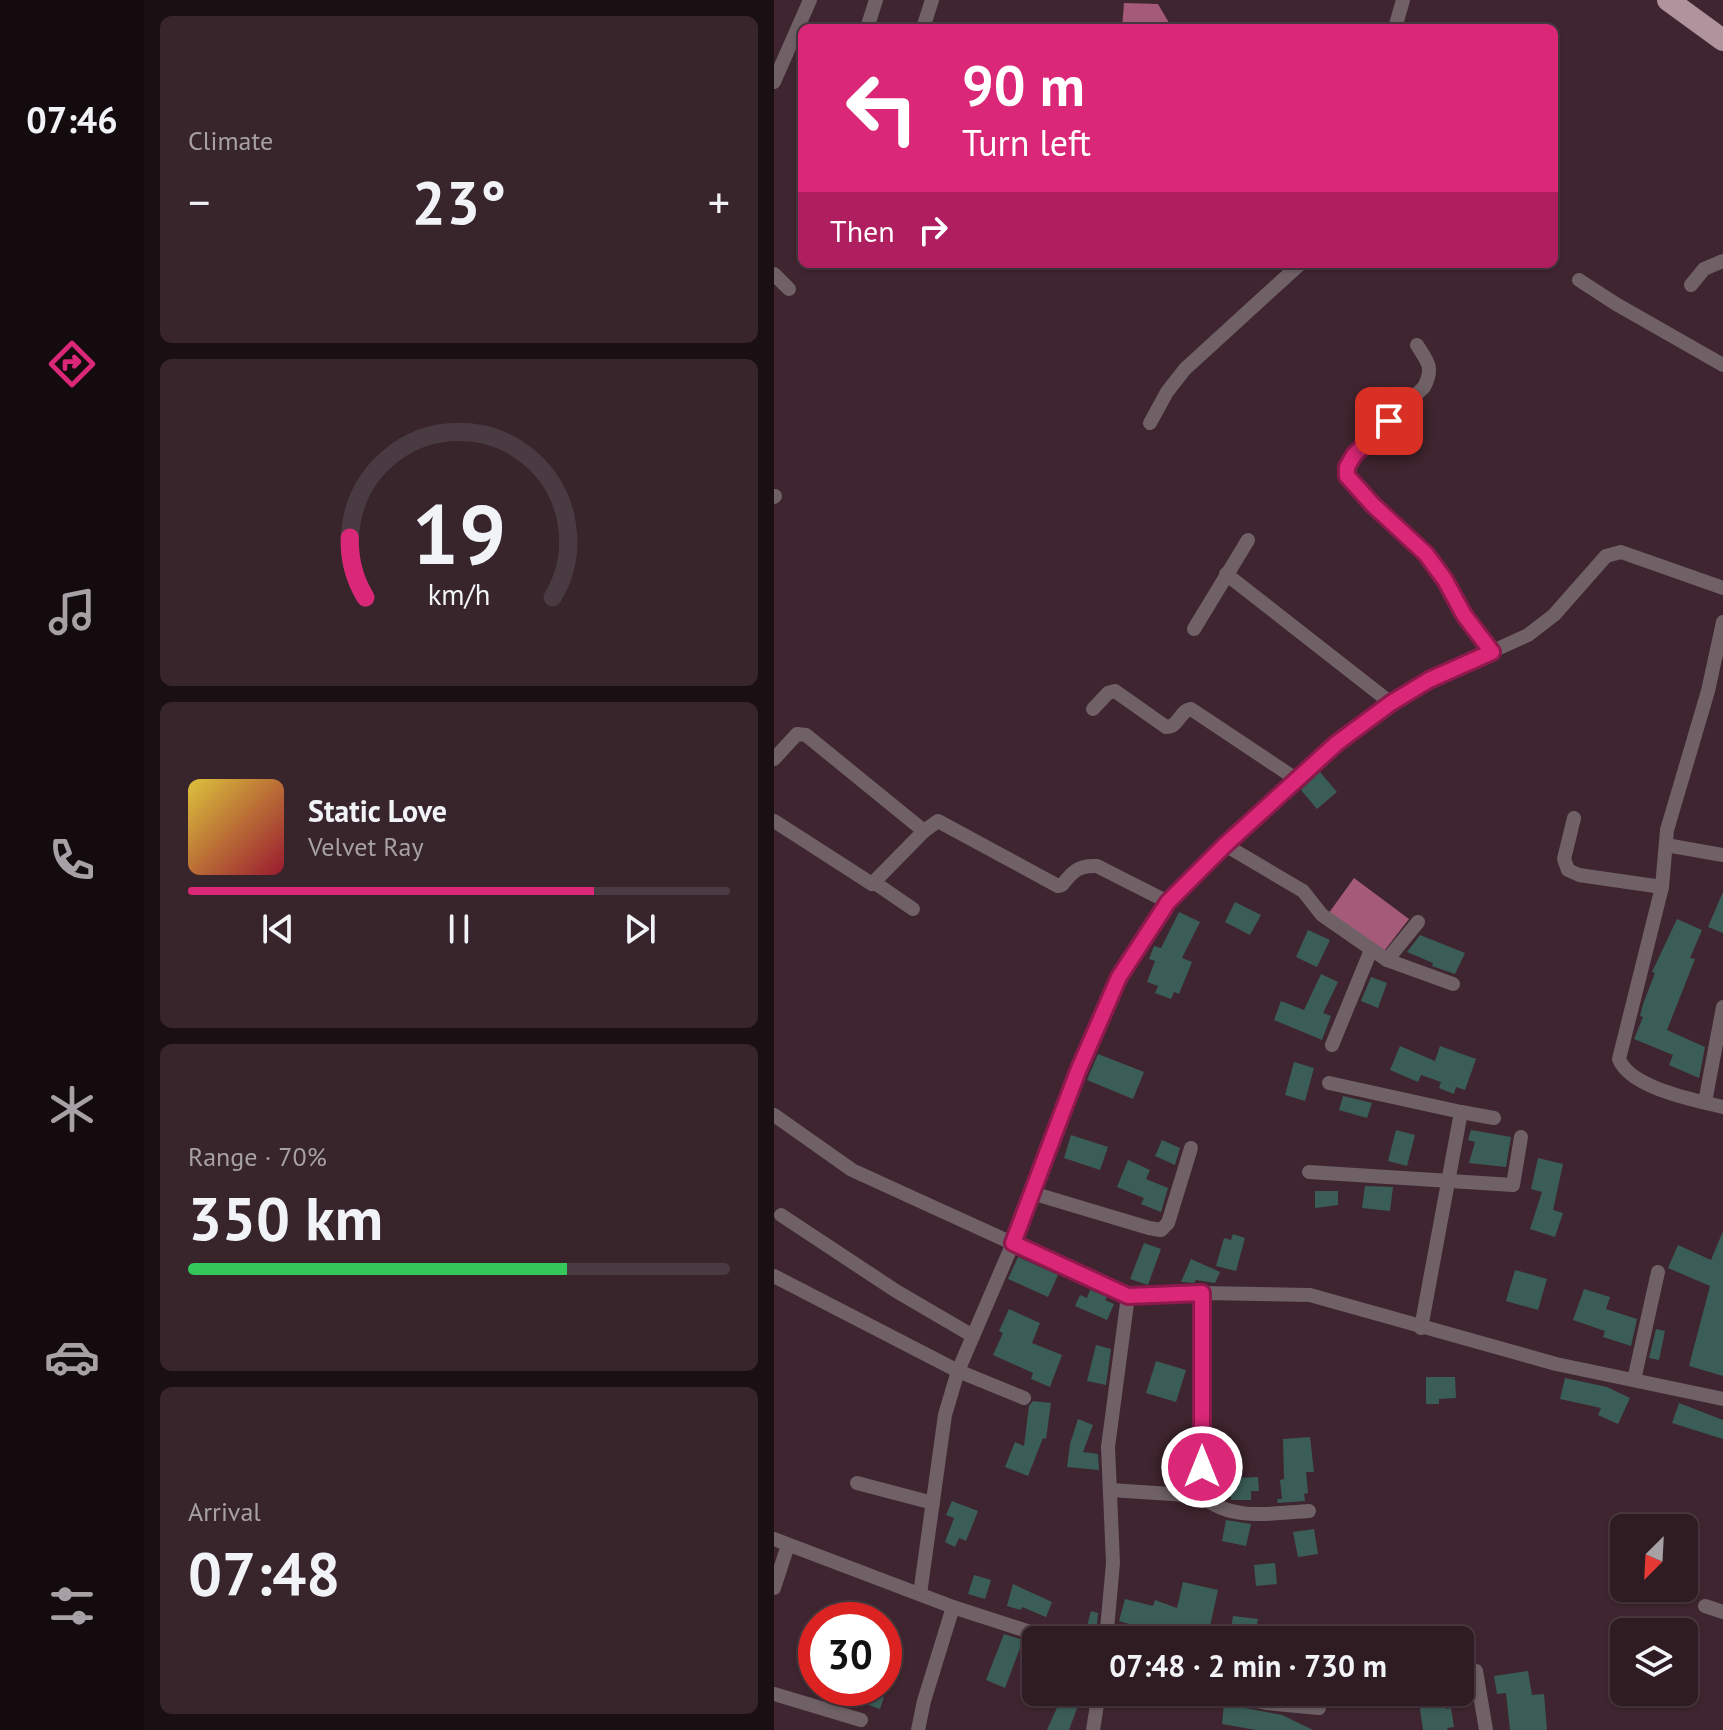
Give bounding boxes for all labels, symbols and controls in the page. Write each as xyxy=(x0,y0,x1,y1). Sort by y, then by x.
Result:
text: 90 m xyxy=(962,49,1085,121)
icon: left xyxy=(830,56,934,160)
text: 07:46 xyxy=(26,96,118,143)
text: Turn left xyxy=(962,119,1091,166)
text: Climate xyxy=(188,124,273,157)
text: 23° xyxy=(412,163,506,241)
text: − xyxy=(188,173,210,230)
text: + xyxy=(708,173,730,230)
icon: right xyxy=(911,208,955,252)
text: Then xyxy=(830,211,895,250)
icon: directions xyxy=(44,336,100,392)
pin xyxy=(1355,387,1423,455)
icon: arrive xyxy=(1367,399,1411,443)
text: 19 xyxy=(412,479,506,587)
text: km/h xyxy=(428,576,490,613)
icon: music xyxy=(44,584,100,640)
text: Static Love xyxy=(308,791,447,830)
text: Velvet Ray xyxy=(308,830,424,863)
icon: phone xyxy=(44,832,100,888)
icon: previous xyxy=(256,907,300,951)
icon: pause xyxy=(437,907,481,951)
icon: next xyxy=(618,907,662,951)
icon: climate xyxy=(44,1081,100,1137)
text: Range · 70% xyxy=(188,1140,327,1173)
text: 350 km xyxy=(188,1179,383,1257)
icon: car xyxy=(44,1329,100,1385)
position arrow xyxy=(1160,1425,1244,1509)
text: Arrival xyxy=(188,1495,261,1528)
north arrow xyxy=(1610,1514,1698,1602)
map controls xyxy=(1610,1514,1698,1706)
text: 07:48 xyxy=(188,1534,340,1612)
icon: filters xyxy=(44,1578,100,1634)
speed limit sign: 30 xyxy=(798,1602,902,1706)
button: layers xyxy=(1610,1618,1698,1706)
text: 07:48 · 2 min · 730 m xyxy=(1109,1646,1387,1685)

